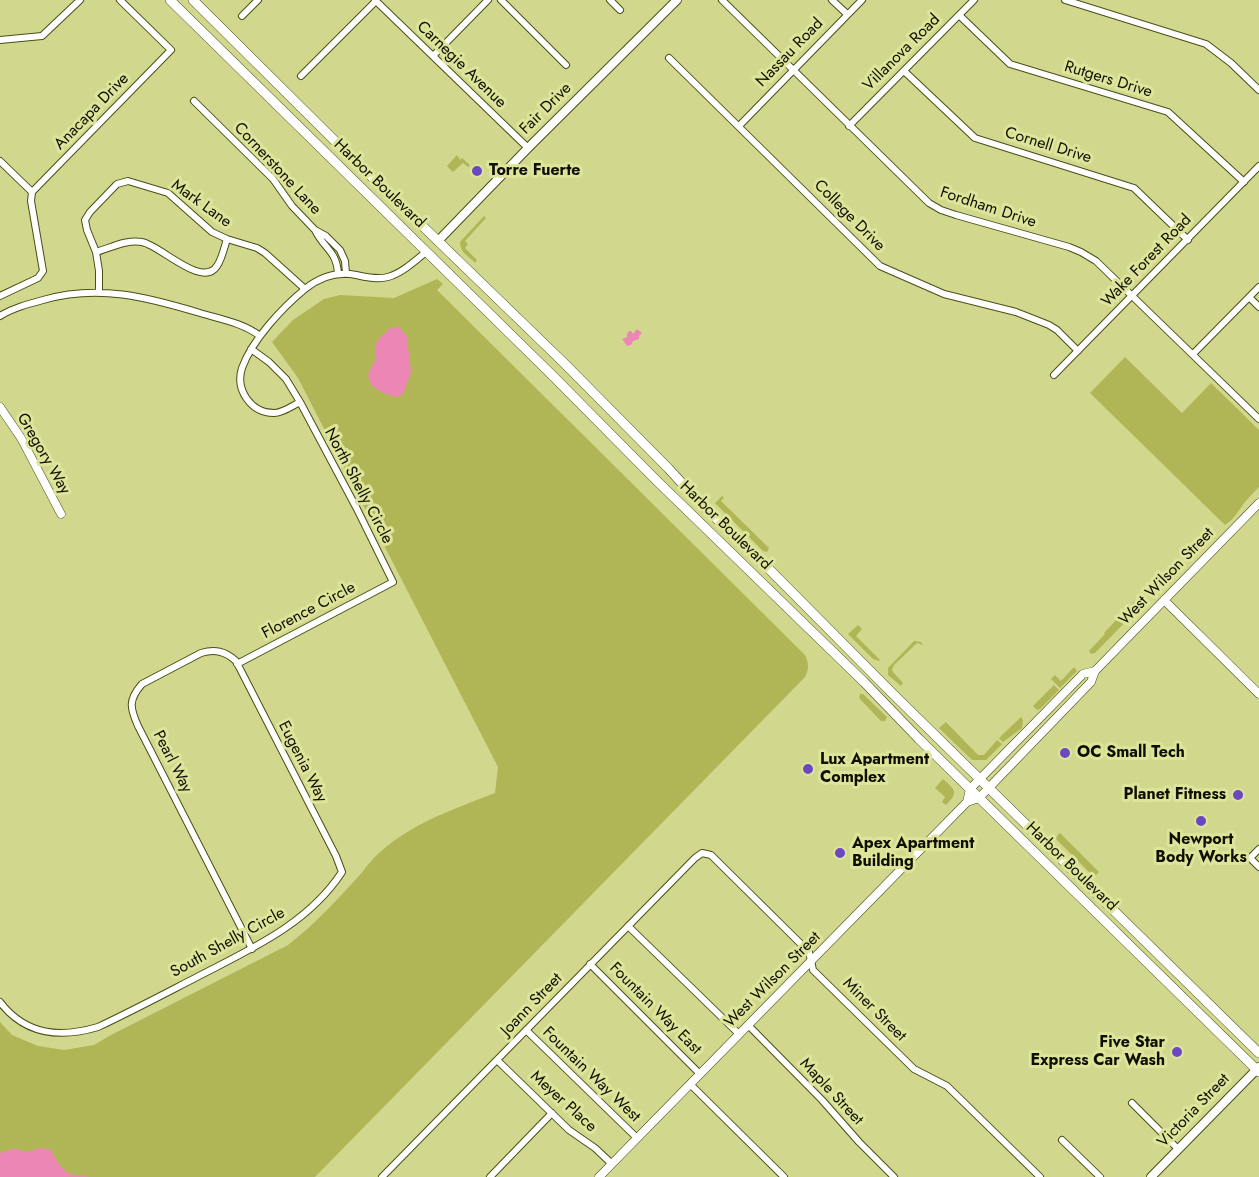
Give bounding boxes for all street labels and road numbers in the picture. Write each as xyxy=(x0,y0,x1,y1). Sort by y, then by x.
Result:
street label: Villanova Road xyxy=(860,11,944,95)
street label: Nassau Road xyxy=(752,15,828,91)
street label: Carnegie Avenue xyxy=(412,17,510,113)
street label: Rutgers Drive xyxy=(1062,58,1154,102)
street label: Anacapa Drive xyxy=(51,70,133,154)
street label: Fair Drive xyxy=(516,79,576,139)
street label: Cornerstone Lane xyxy=(229,119,325,219)
street label: Cornell Drive xyxy=(1002,124,1094,168)
street label: Harbor Boulevard xyxy=(329,135,429,233)
street label: Mark Lane xyxy=(167,176,235,232)
street label: College Drive xyxy=(809,176,889,256)
street label: Fordham Drive xyxy=(938,183,1038,233)
street label: Wake Forest Road xyxy=(1098,211,1196,311)
street label: Gregory Way xyxy=(12,410,74,498)
street label: North Shelly Circle xyxy=(319,425,397,547)
street label: Harbor Boulevard xyxy=(675,477,775,575)
street label: West Wilson Street xyxy=(1116,524,1218,630)
street label: Florence Circle xyxy=(259,578,359,644)
street label: Eugenia Way xyxy=(273,718,331,806)
street label: Pearl Way xyxy=(148,728,196,796)
street label: Harbor Boulevard xyxy=(1021,818,1121,916)
street label: South Shelly Circle xyxy=(168,904,288,982)
street label: West Wilson Street xyxy=(721,928,825,1032)
street label: Fountain Way East xyxy=(605,959,705,1059)
street label: Joann Street xyxy=(497,970,567,1040)
street label: Miner Street xyxy=(838,974,910,1046)
street label: Fountain Way West xyxy=(538,1023,644,1127)
street label: Maple Street xyxy=(795,1054,867,1130)
street label: Meyer Place xyxy=(526,1067,600,1137)
street label: Victoria Street xyxy=(1154,1070,1234,1152)

